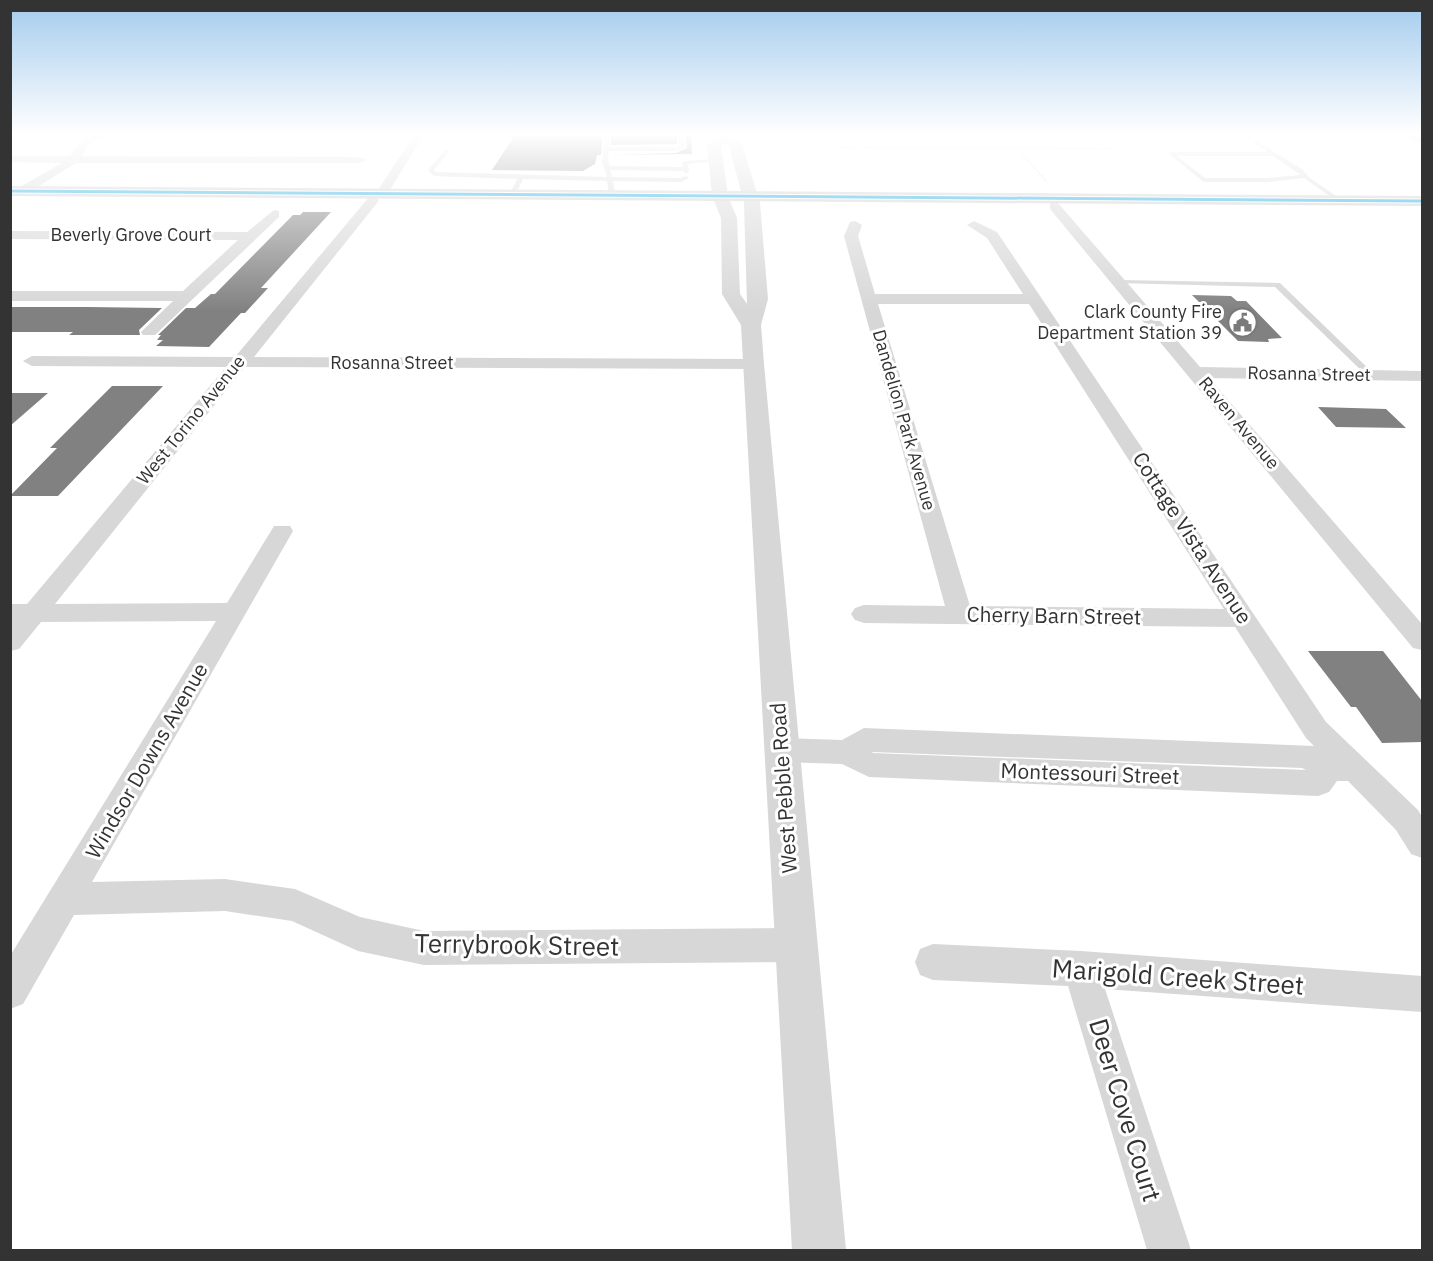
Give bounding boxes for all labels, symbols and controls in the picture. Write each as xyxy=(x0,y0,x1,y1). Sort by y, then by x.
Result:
street label: Beverly Grove Court xyxy=(51,223,211,246)
place label: Clark County Fire Department Station 39 xyxy=(1037,300,1222,344)
public building icon: Clark County Fire Department Station 39 xyxy=(1227,306,1259,338)
street label: Dandelion Park Avenue xyxy=(868,327,941,513)
street label: West Torino Avenue xyxy=(131,350,250,489)
street label: Rosanna Street xyxy=(330,351,454,374)
street label: Rosanna Street xyxy=(1247,361,1371,386)
street label: Raven Avenue xyxy=(1194,372,1285,474)
street label: Cottage Vista Avenue xyxy=(1127,446,1259,629)
street label: Cherry Barn Street xyxy=(966,599,1142,631)
street label: Windsor Downs Avenue xyxy=(79,657,214,864)
street label: West Pebble Road xyxy=(763,702,803,874)
street label: Montessouri Street xyxy=(1000,756,1180,790)
street label: Terrybrook Street xyxy=(414,925,620,963)
street label: Marigold Creek Street xyxy=(1051,950,1305,1002)
street label: Deer Cove Court xyxy=(1082,1014,1170,1205)

